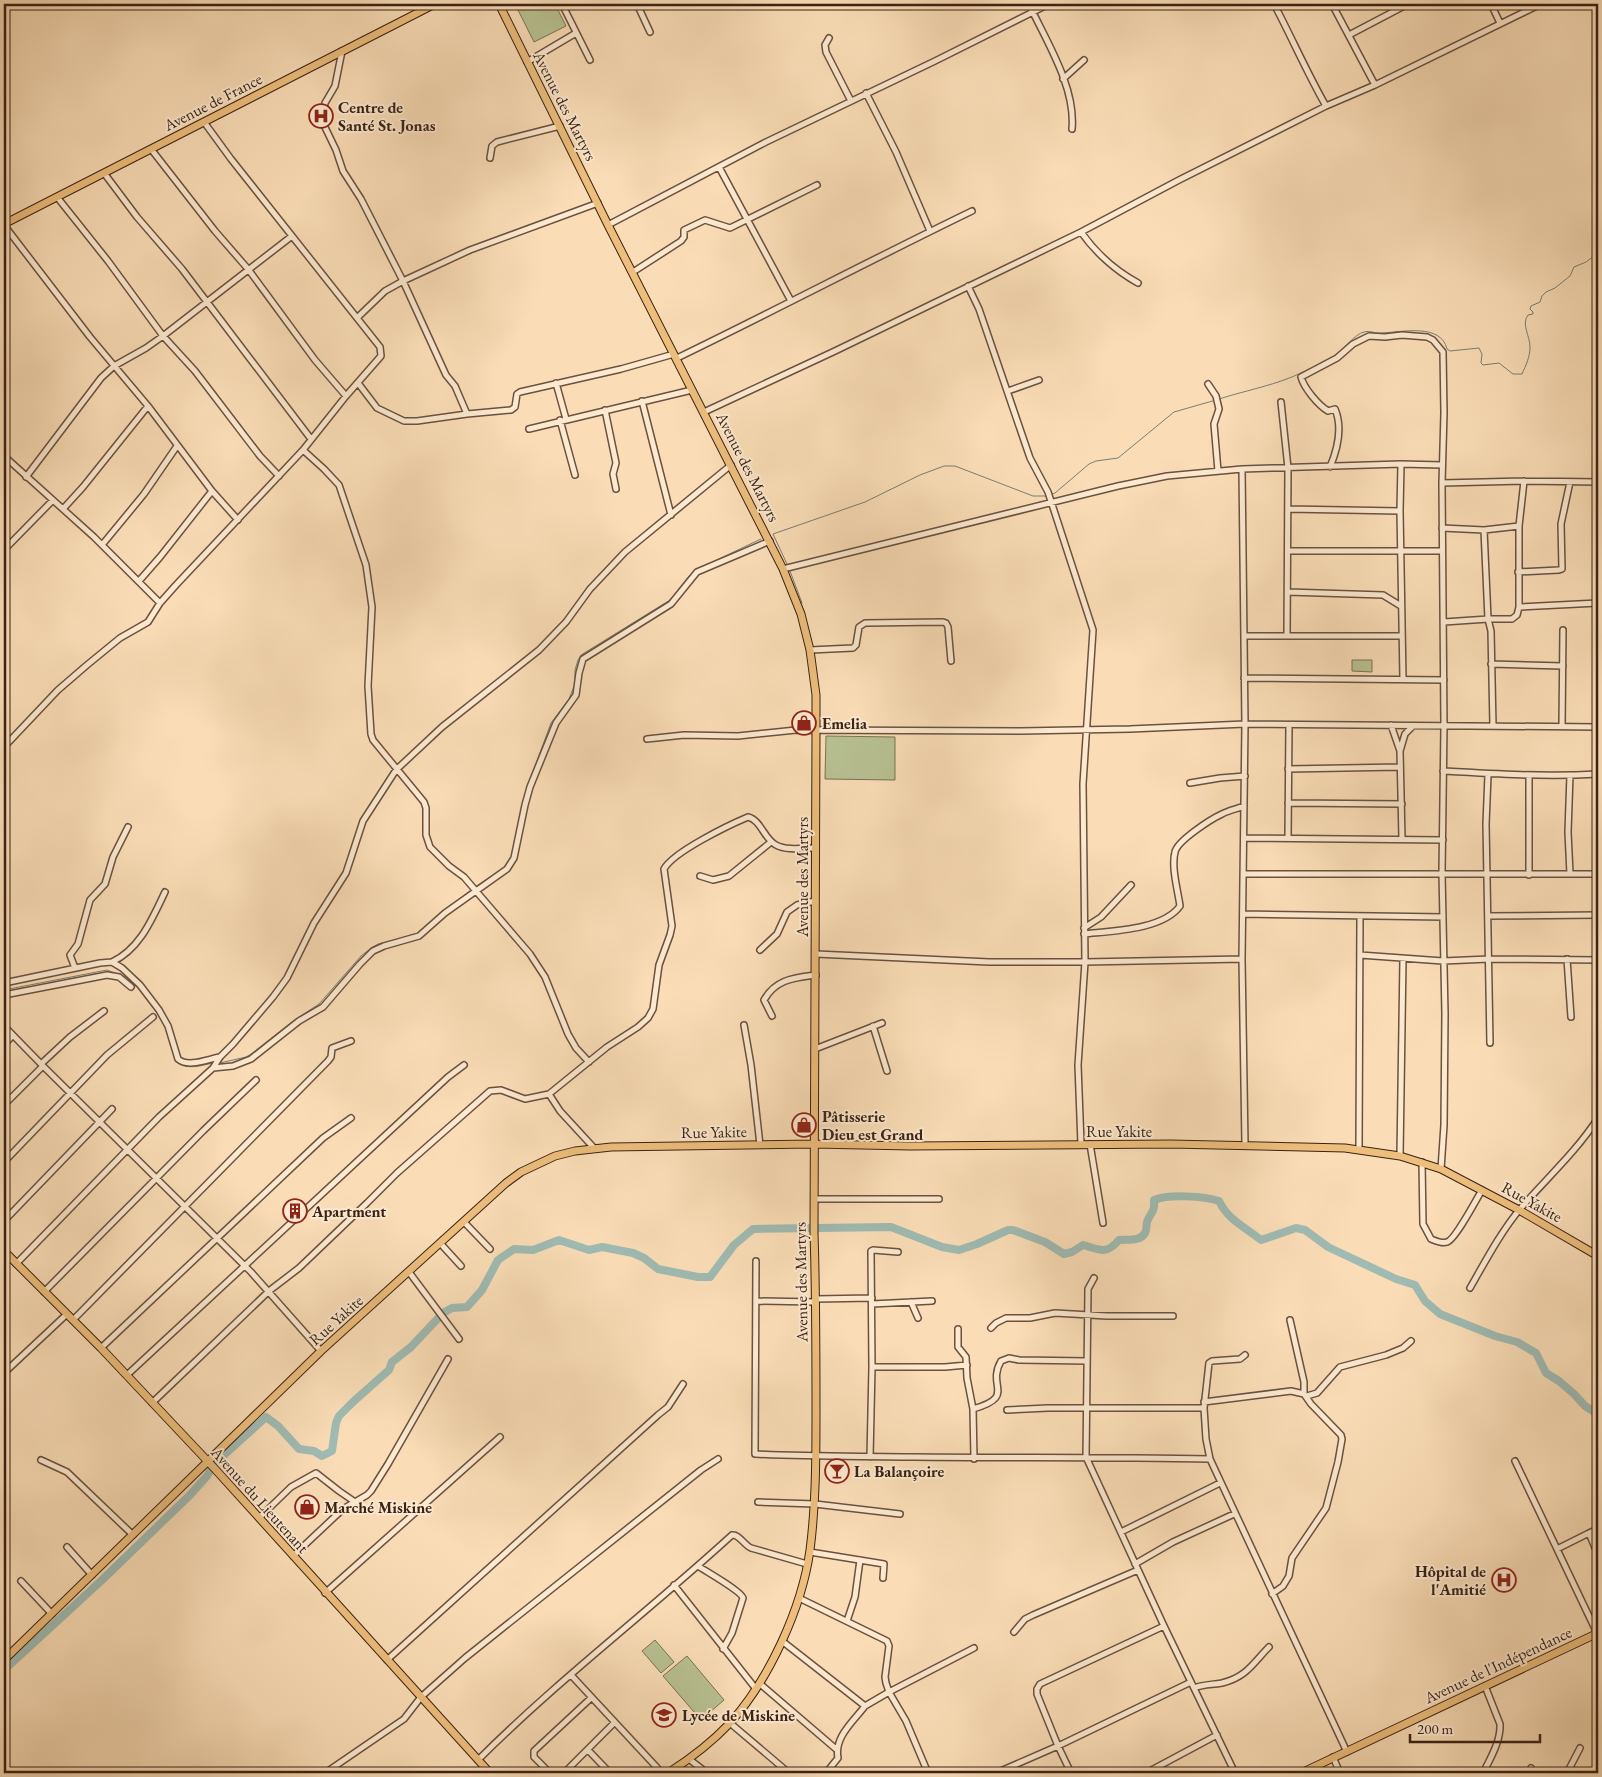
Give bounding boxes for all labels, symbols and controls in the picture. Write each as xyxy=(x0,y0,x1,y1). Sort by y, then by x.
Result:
street label: Avenue des Martyrs xyxy=(528,47,602,164)
street label: Avenue de France xyxy=(159,68,266,136)
place label: Centre de Santé St. Jonas xyxy=(338,97,436,136)
hospital icon: Centre de Santé St. Jonas xyxy=(308,103,334,129)
street label: Avenue des Martyrs xyxy=(711,408,785,525)
shop icon: Emelia xyxy=(791,710,817,736)
place label: Emelia xyxy=(822,713,868,734)
street label: Avenue des Martyrs xyxy=(792,817,813,938)
place label: Pâtisserie Dieu est Grand xyxy=(822,1106,923,1145)
shop icon: Pâtisserie Dieu est Grand xyxy=(791,1112,817,1138)
street label: Rue Yakite xyxy=(681,1121,747,1143)
street label: Rue Yakite xyxy=(1086,1121,1152,1142)
street label: Rue Yakite xyxy=(1498,1177,1566,1227)
building icon: Apartment xyxy=(282,1198,308,1224)
place label: Apartment xyxy=(311,1201,386,1222)
street label: Avenue des Martyrs xyxy=(789,1222,813,1343)
street label: Rue Yakite xyxy=(304,1290,368,1350)
street label: Avenue du Lieutenant xyxy=(206,1442,313,1558)
bar icon: La Balançoire xyxy=(824,1458,850,1484)
place label: La Balançoire xyxy=(854,1461,945,1482)
shop icon: Marché Miskine xyxy=(294,1494,320,1520)
place label: Marché Miskine xyxy=(324,1497,432,1518)
place label: Hôpital de l'Amitié xyxy=(1415,1561,1486,1600)
hospital icon: Hôpital de l'Amitié xyxy=(1491,1567,1517,1593)
street label: Avenue de l'Indépendance xyxy=(1420,1622,1575,1709)
school or university icon: Lycée de Miskine xyxy=(651,1702,677,1728)
place label: Lycée de Miskine xyxy=(682,1705,795,1726)
scale bar xyxy=(1410,1712,1540,1744)
text: 200 m xyxy=(1417,1719,1454,1738)

